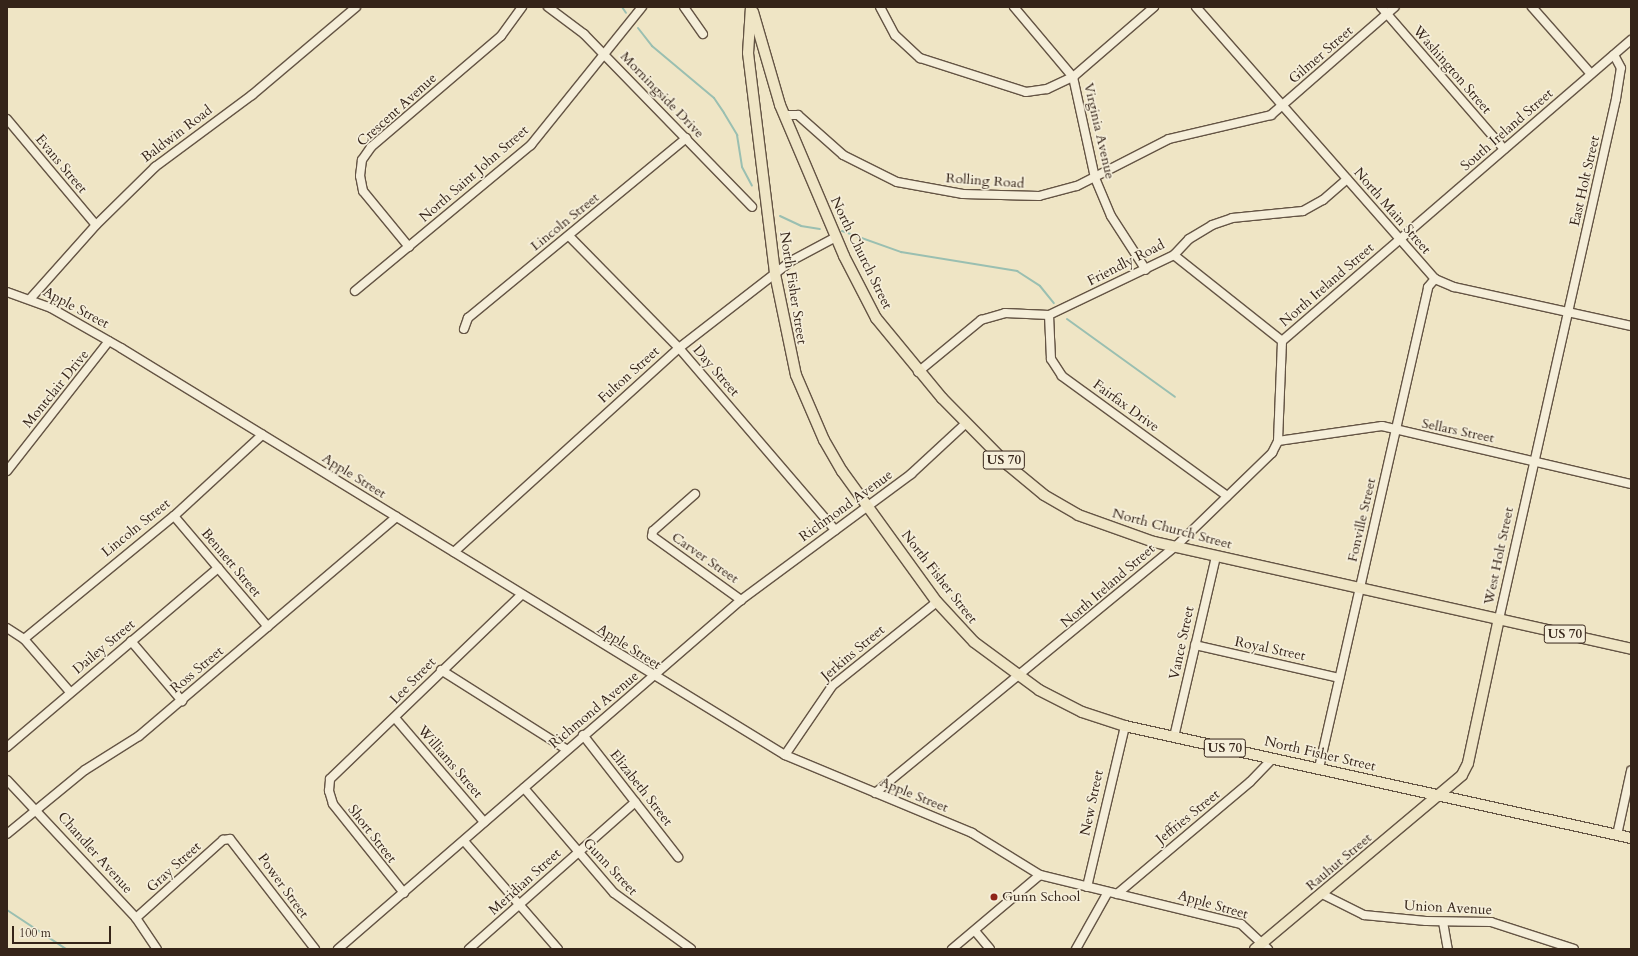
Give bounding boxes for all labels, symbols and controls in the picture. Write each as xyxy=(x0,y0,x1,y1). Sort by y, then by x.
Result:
street label: Gilmer Street xyxy=(1286,23,1356,87)
street label: Washington Street xyxy=(1409,23,1495,117)
street label: Morningside Drive xyxy=(616,48,708,142)
street label: Crescent Avenue xyxy=(354,70,440,150)
street label: Virginia Avenue xyxy=(1080,81,1118,181)
street label: South Ireland Street xyxy=(1457,85,1557,175)
street label: Baldwin Road xyxy=(138,102,216,166)
street label: North Saint John Street xyxy=(416,122,532,226)
street label: Evans Street xyxy=(31,131,91,197)
street label: East Holt Street xyxy=(1566,134,1604,228)
street label: North Main Street xyxy=(1350,164,1434,258)
street label: Rolling Road xyxy=(945,170,1025,192)
street label: Lincoln Street xyxy=(527,189,603,255)
street label: North Church Street xyxy=(826,194,896,312)
street label: North Fisher Street xyxy=(776,231,810,345)
street label: Friendly Road xyxy=(1085,236,1167,290)
street label: North Ireland Street xyxy=(1277,240,1377,330)
street label: Apple Street xyxy=(40,284,112,332)
street label: Day Street xyxy=(689,342,743,400)
street label: Fulton Street xyxy=(595,343,663,407)
street label: Montclair Drive xyxy=(19,346,93,432)
street label: Fairfax Drive xyxy=(1090,376,1162,436)
street label: Sellars Street xyxy=(1420,415,1496,447)
road number: US 70 xyxy=(982,449,1026,471)
street label: Apple Street xyxy=(319,450,389,502)
street label: Richmond Avenue xyxy=(796,466,896,546)
street label: Fonville Street xyxy=(1344,476,1380,564)
street label: Lincoln Street xyxy=(98,495,174,561)
street label: North Church Street xyxy=(1110,505,1234,553)
street label: West Holt Street xyxy=(1480,506,1518,606)
street label: Bennett Street xyxy=(197,525,265,601)
street label: North Fisher Street xyxy=(897,527,981,627)
street label: Carver Street xyxy=(668,529,742,587)
street label: North Ireland Street xyxy=(1058,541,1158,631)
street label: Vance Street xyxy=(1166,605,1198,681)
street label: Dailey Street xyxy=(69,616,139,678)
street label: Apple Street xyxy=(594,621,664,673)
street label: Jerkins Street xyxy=(818,622,888,684)
road number: US 70 xyxy=(1543,623,1587,645)
street label: Royal Street xyxy=(1233,633,1307,665)
street label: Ross Street xyxy=(167,643,227,697)
street label: Lee Street xyxy=(387,654,439,708)
street label: Richmond Avenue xyxy=(546,668,642,752)
street label: Williams Street xyxy=(414,722,486,802)
street label: North Fisher Street xyxy=(1263,733,1377,775)
road number: US 70 xyxy=(1203,737,1247,759)
street label: Elizabeth Street xyxy=(606,747,676,829)
street label: New Street xyxy=(1077,769,1107,837)
street label: Apple Street xyxy=(877,774,951,816)
street label: Jeffries Street xyxy=(1153,786,1223,848)
street label: Short Street xyxy=(344,802,400,866)
street label: Chandler Avenue xyxy=(54,809,136,897)
street label: Rauhut Street xyxy=(1303,830,1375,894)
street label: Gunn Street xyxy=(579,835,641,899)
street label: Gray Street xyxy=(143,838,205,896)
street label: Meridian Street xyxy=(485,845,565,919)
street label: Power Street xyxy=(254,850,312,922)
street label: Apple Street xyxy=(1176,887,1250,923)
place label: Gunn School xyxy=(1002,889,1080,905)
marker: Gunn School xyxy=(989,892,999,902)
street label: Union Avenue xyxy=(1404,897,1492,919)
scale bar xyxy=(14,918,113,944)
text: 100 m xyxy=(19,925,51,941)

